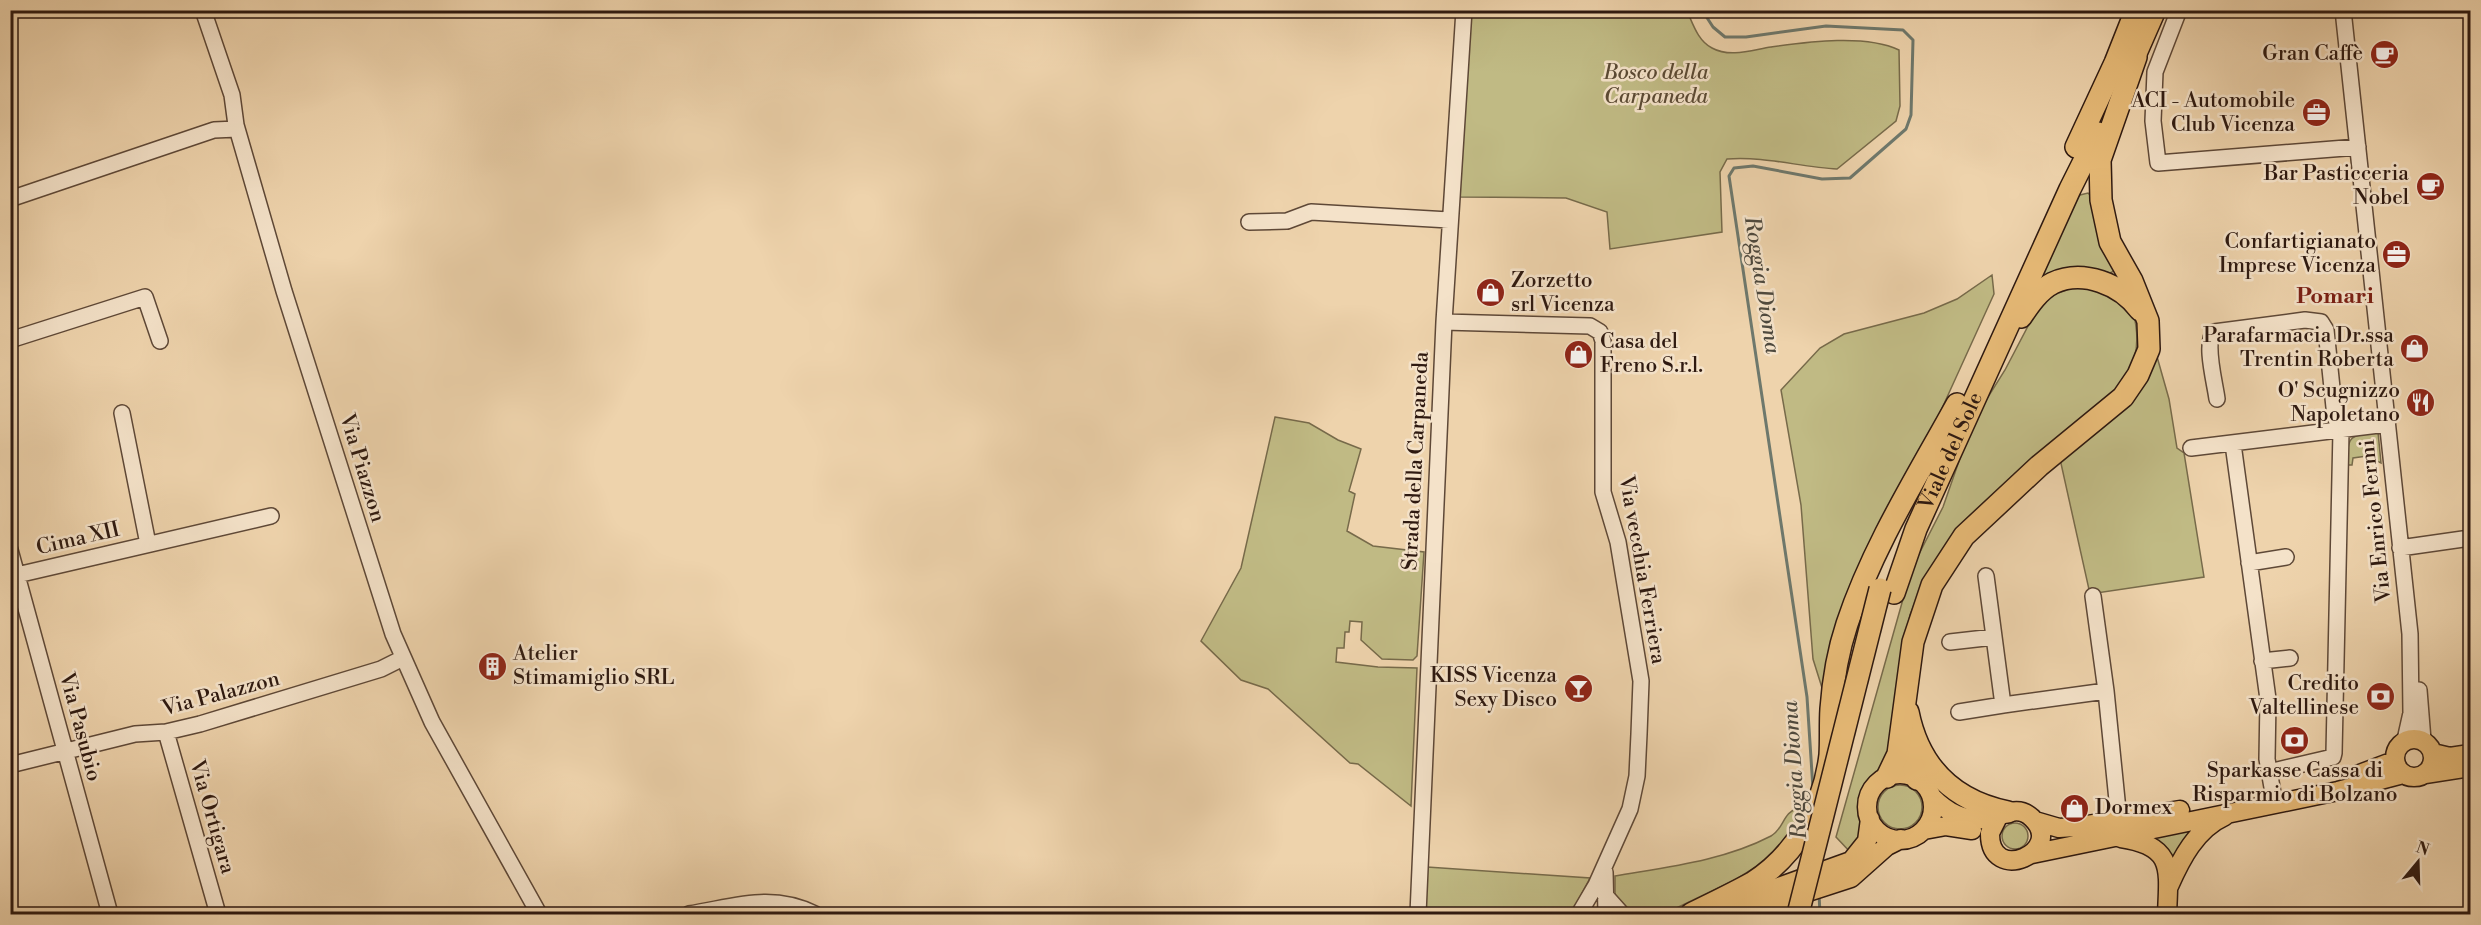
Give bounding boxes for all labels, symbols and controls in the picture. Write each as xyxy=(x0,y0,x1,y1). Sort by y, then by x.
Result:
cafe icon: Gran Caffè xyxy=(2368,38,2400,70)
place label: Gran Caffè xyxy=(2262,41,2363,67)
park label: Bosco della Carpaneda xyxy=(1602,60,1709,110)
place label: ACI - Automobile Club Vicenza xyxy=(2130,88,2295,138)
office icon: ACI - Automobile Club Vicenza xyxy=(2300,97,2332,129)
place label: Bar Pasticceria Nobel xyxy=(2263,161,2409,211)
cafe icon: Bar Pasticceria Nobel xyxy=(2414,170,2446,202)
water label: Roggia Dioma xyxy=(1738,213,1786,356)
place label: Confartigianato Imprese Vicenza xyxy=(2219,229,2376,279)
office icon: Confartigianato Imprese Vicenza xyxy=(2381,238,2413,270)
place label: Zorzetto srl Vicenza xyxy=(1511,268,1615,318)
shop icon: Zorzetto srl Vicenza xyxy=(1474,277,1506,309)
district label: Pomari xyxy=(2296,283,2374,310)
place label: Parafarmacia Dr.ssa Trentin Roberta xyxy=(2203,323,2394,373)
place label: Casa del Freno S.r.l. xyxy=(1600,329,1703,379)
shop icon: Parafarmacia Dr.ssa Trentin Roberta xyxy=(2399,332,2431,364)
shop icon: Casa del Freno S.r.l. xyxy=(1563,338,1595,370)
street label: Strada della Carpaneda xyxy=(1397,351,1435,571)
place label: O' Scugnizzo Napoletano xyxy=(2278,378,2400,428)
restaurant icon: O' Scugnizzo Napoletano xyxy=(2405,387,2437,419)
street label: Viale del Sole xyxy=(1913,388,1989,515)
street label: Via Piazzon xyxy=(333,410,391,526)
street label: Via Enrico Fermi xyxy=(2355,438,2398,605)
street label: Via vecchia Ferriera xyxy=(1612,473,1671,667)
street label: Cima XII xyxy=(34,517,122,561)
place label: Atelier Stimamiglio SRL xyxy=(512,641,674,691)
building icon: Atelier Stimamiglio SRL xyxy=(476,650,508,682)
place label: KISS Vicenza Sexy Disco xyxy=(1430,663,1557,713)
street label: Via Palazzon xyxy=(158,666,283,722)
street label: Via Pasubio xyxy=(53,669,107,784)
place label: Credito Valtellinese xyxy=(2248,671,2359,721)
bar icon: KISS Vicenza Sexy Disco xyxy=(1562,672,1594,704)
bank icon: Credito Valtellinese xyxy=(2364,680,2396,712)
water label: Roggia Dioma xyxy=(1777,699,1813,841)
bank icon: Sparkasse Cassa di Risparmio di Bolzano xyxy=(2279,724,2311,756)
street label: Via Ortigara xyxy=(183,756,241,877)
place label: Sparkasse Cassa di Risparmio di Bolzano xyxy=(2192,758,2398,808)
shop icon: Dormex xyxy=(2058,792,2090,824)
place label: Dormex xyxy=(2095,795,2173,821)
north arrow xyxy=(2388,832,2448,892)
text: N xyxy=(2413,837,2432,860)

